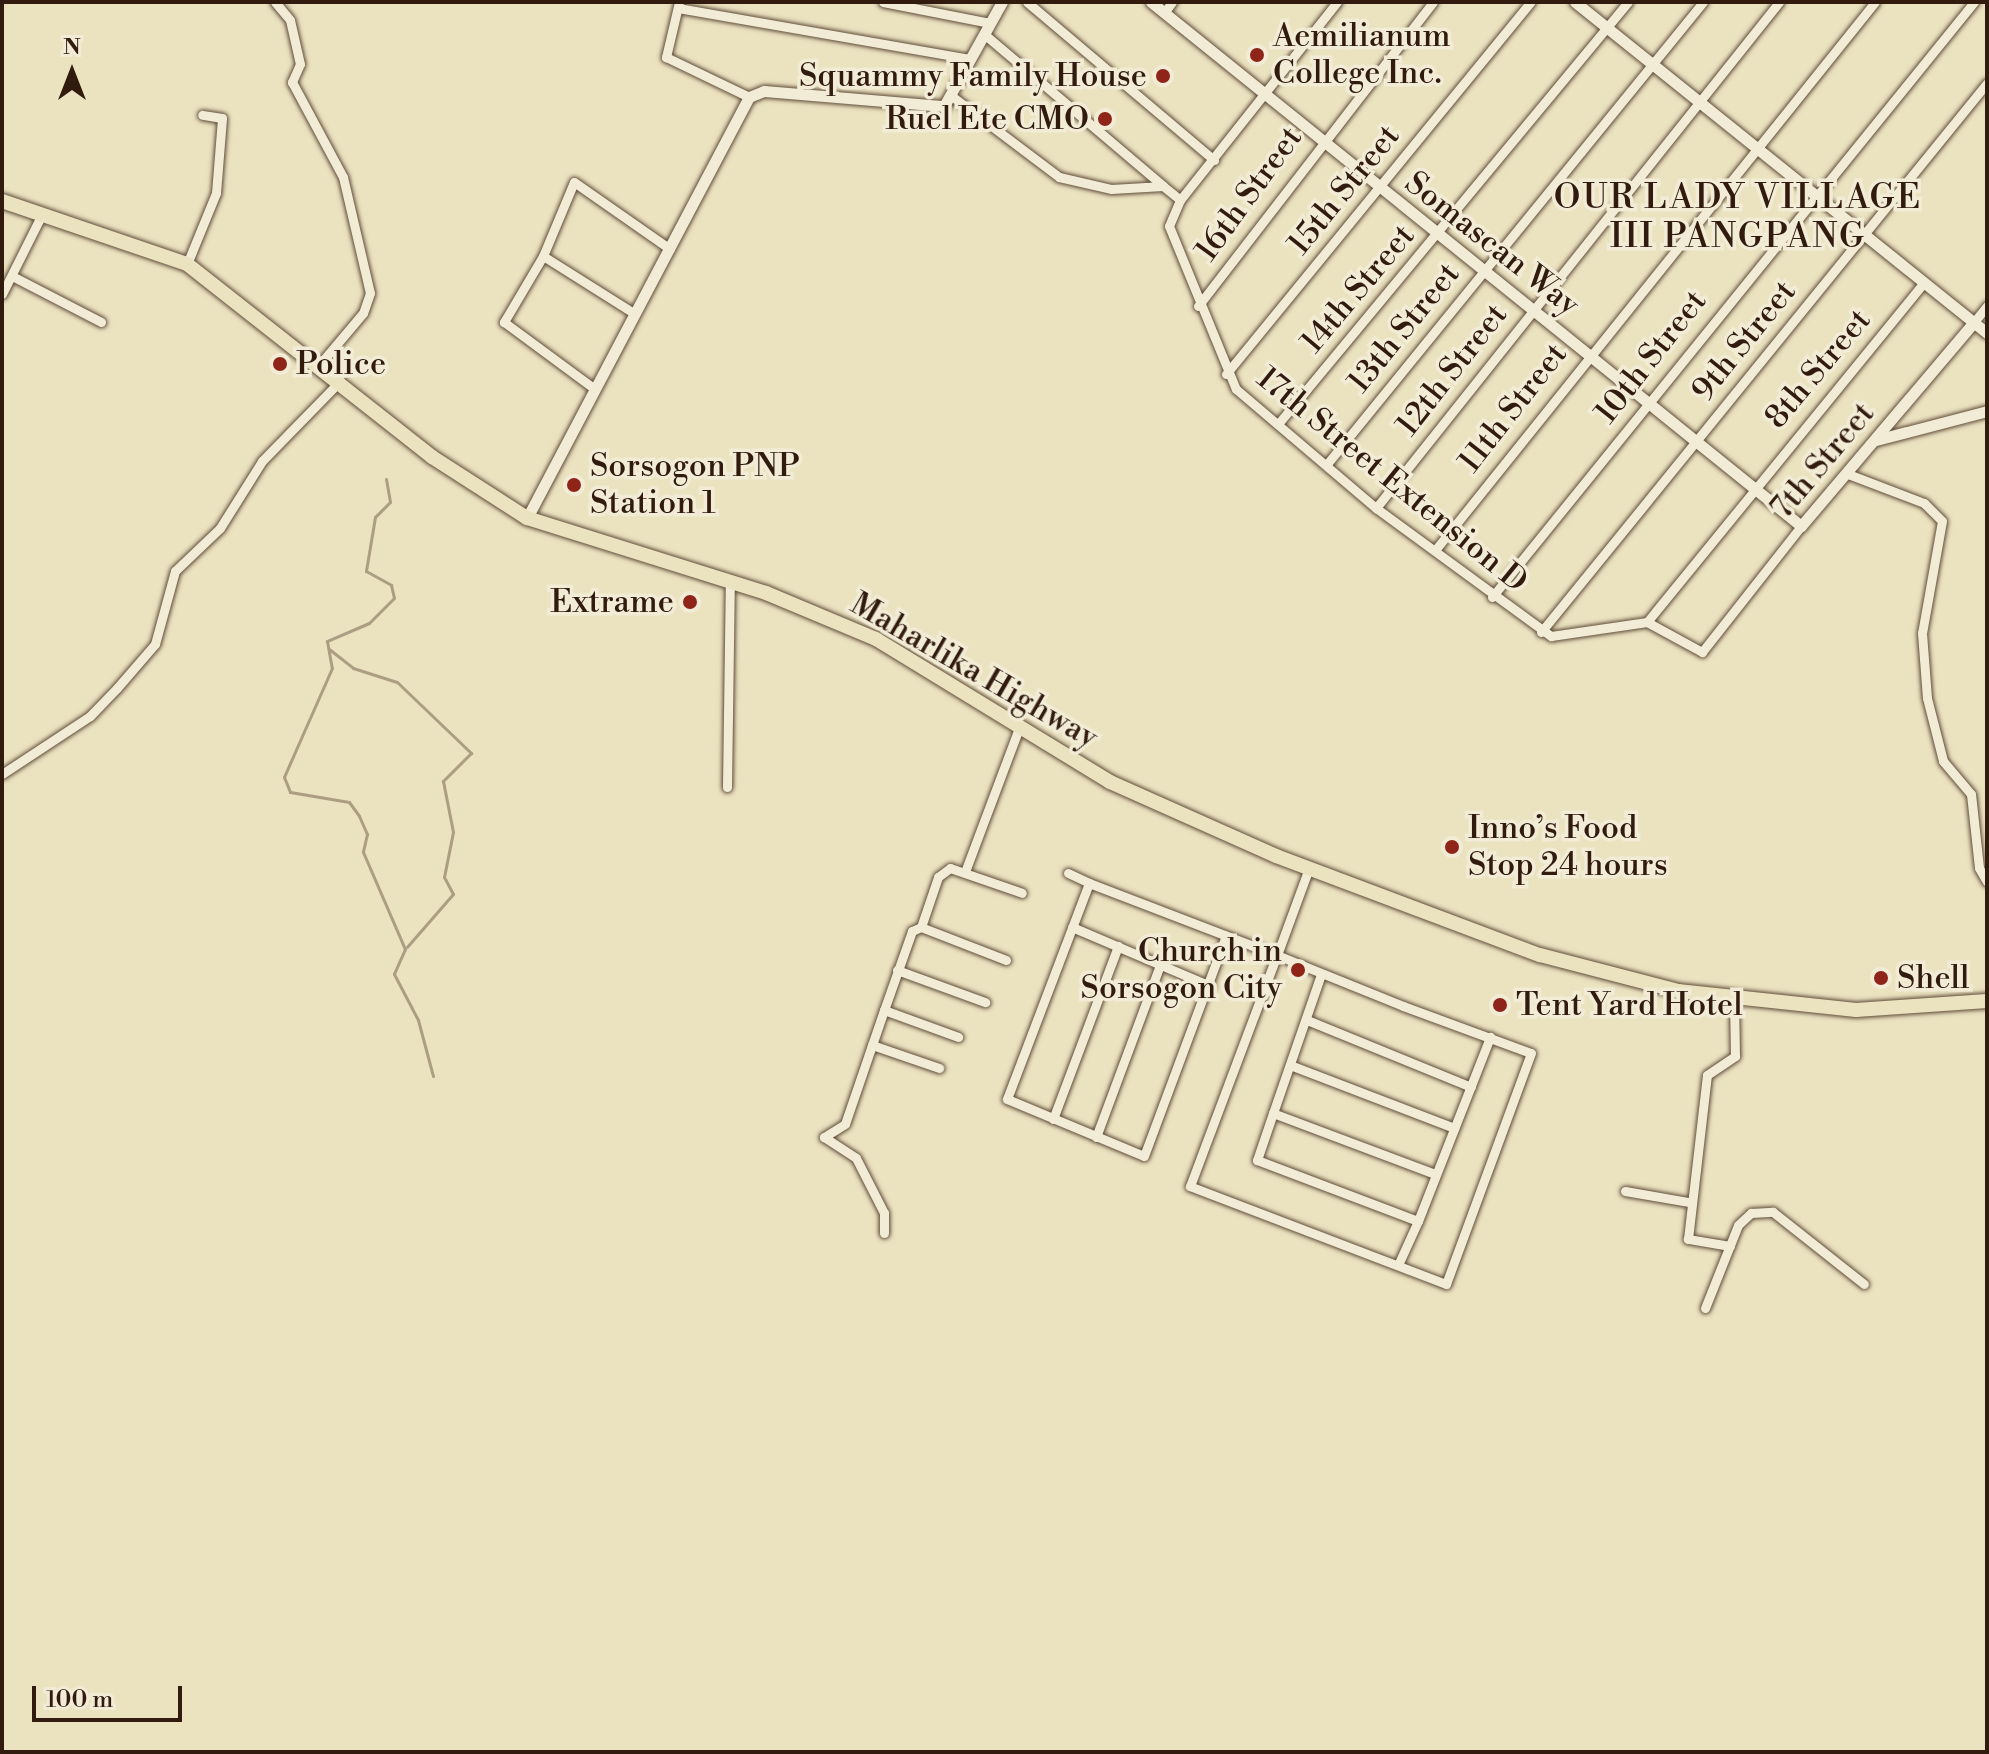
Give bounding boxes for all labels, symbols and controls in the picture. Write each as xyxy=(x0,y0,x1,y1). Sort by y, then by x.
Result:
place label: Aemilianum College Inc. xyxy=(1273,18,1451,93)
north arrow xyxy=(32,32,112,112)
text: N xyxy=(63,34,81,61)
marker: Aemilianum College Inc. xyxy=(1248,46,1266,64)
place label: Squammy Family House xyxy=(799,57,1147,95)
marker: Squammy Family House xyxy=(1154,67,1172,85)
place label: Ruel Ete CMO xyxy=(885,100,1089,138)
marker: Ruel Ete CMO xyxy=(1096,110,1114,128)
street label: 15th Street xyxy=(1280,117,1408,263)
street label: 16th Street xyxy=(1188,119,1310,269)
street label: Somascan Way xyxy=(1397,164,1587,324)
district label: OUR LADY VILLAGE III PANGPANG xyxy=(1554,178,1922,258)
street label: 14th Street xyxy=(1293,217,1423,361)
street label: 13th Street xyxy=(1340,255,1468,401)
street label: 9th Street xyxy=(1684,273,1804,409)
street label: 10th Street xyxy=(1587,283,1715,431)
street label: 12th Street xyxy=(1389,296,1515,444)
street label: 8th Street xyxy=(1757,302,1879,436)
street label: 11th Street xyxy=(1451,336,1575,480)
place label: Police xyxy=(296,345,386,383)
marker: Police xyxy=(271,355,289,373)
street label: 17th Street Extension D xyxy=(1249,359,1535,601)
street label: 7th Street xyxy=(1763,395,1883,527)
place label: Sorsogon PNP Station 1 xyxy=(590,448,800,523)
marker: Sorsogon PNP Station 1 xyxy=(565,476,583,494)
place label: Extrame xyxy=(550,583,674,621)
street label: Maharlika Highway xyxy=(844,585,1104,757)
marker: Extrame xyxy=(681,593,699,611)
place label: Inno’s Food Stop 24 hours xyxy=(1468,810,1668,885)
marker: Inno’s Food Stop 24 hours xyxy=(1443,838,1461,856)
place label: Church in Sorsogon City xyxy=(1081,933,1282,1008)
place label: Shell xyxy=(1897,959,1970,997)
marker: Church in Sorsogon City xyxy=(1289,961,1307,979)
marker: Shell xyxy=(1872,969,1890,987)
place label: Tent Yard Hotel xyxy=(1516,986,1743,1024)
marker: Tent Yard Hotel xyxy=(1491,996,1509,1014)
scale bar xyxy=(36,1670,186,1720)
text: 100 m xyxy=(46,1685,113,1715)

